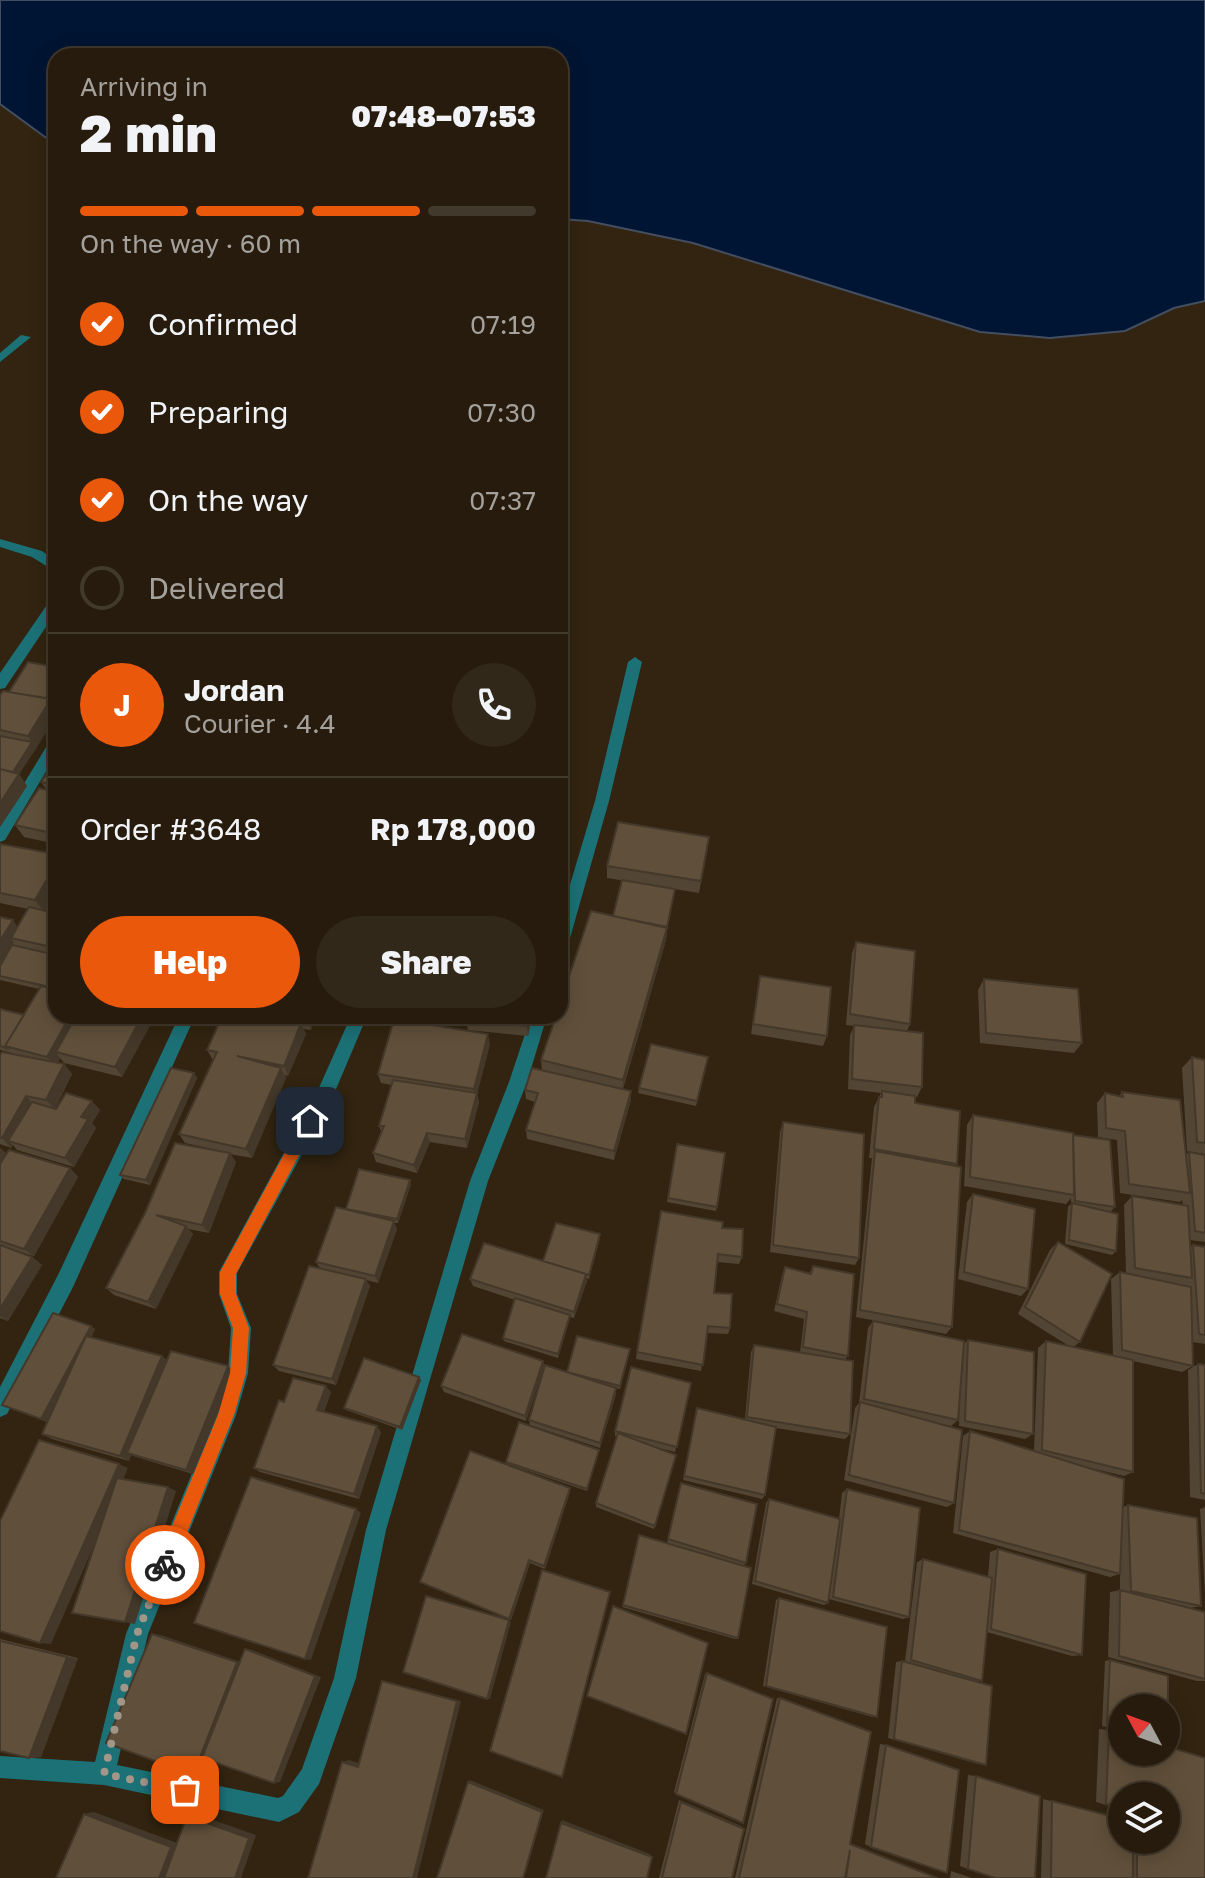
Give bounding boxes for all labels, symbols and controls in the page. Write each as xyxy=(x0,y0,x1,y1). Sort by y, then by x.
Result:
text: Arriving in xyxy=(80,71,208,102)
text: 07:48–07:53 xyxy=(351,98,536,134)
text: 2 min xyxy=(80,101,217,163)
text: On the way · 60 m xyxy=(80,228,301,259)
icon: check xyxy=(80,302,124,346)
text: Confirmed xyxy=(148,306,298,342)
text: 07:19 xyxy=(470,309,536,340)
icon: check xyxy=(80,390,124,434)
text: Preparing xyxy=(148,394,289,430)
text: 07:30 xyxy=(467,397,536,428)
icon: check xyxy=(80,478,124,522)
text: On the way xyxy=(148,482,308,518)
text: 07:37 xyxy=(469,485,536,516)
text: Delivered xyxy=(148,570,285,606)
button: phone xyxy=(452,663,536,747)
text: Jordan xyxy=(184,672,284,708)
text: J xyxy=(113,687,131,723)
text: Courier · 4.4 xyxy=(184,708,336,739)
text: Order #3648 xyxy=(80,811,261,847)
text: Rp 178,000 xyxy=(370,811,536,847)
button: Help xyxy=(80,916,300,1008)
button: Share xyxy=(316,916,536,1008)
pin xyxy=(276,1087,344,1155)
icon: home xyxy=(288,1099,332,1143)
courier xyxy=(125,1525,205,1605)
icon: bike xyxy=(143,1543,187,1587)
north arrow xyxy=(1108,1694,1180,1766)
map controls xyxy=(1108,1694,1180,1854)
pin xyxy=(151,1756,219,1824)
icon: bag xyxy=(163,1768,207,1812)
button: layers xyxy=(1108,1782,1180,1854)

